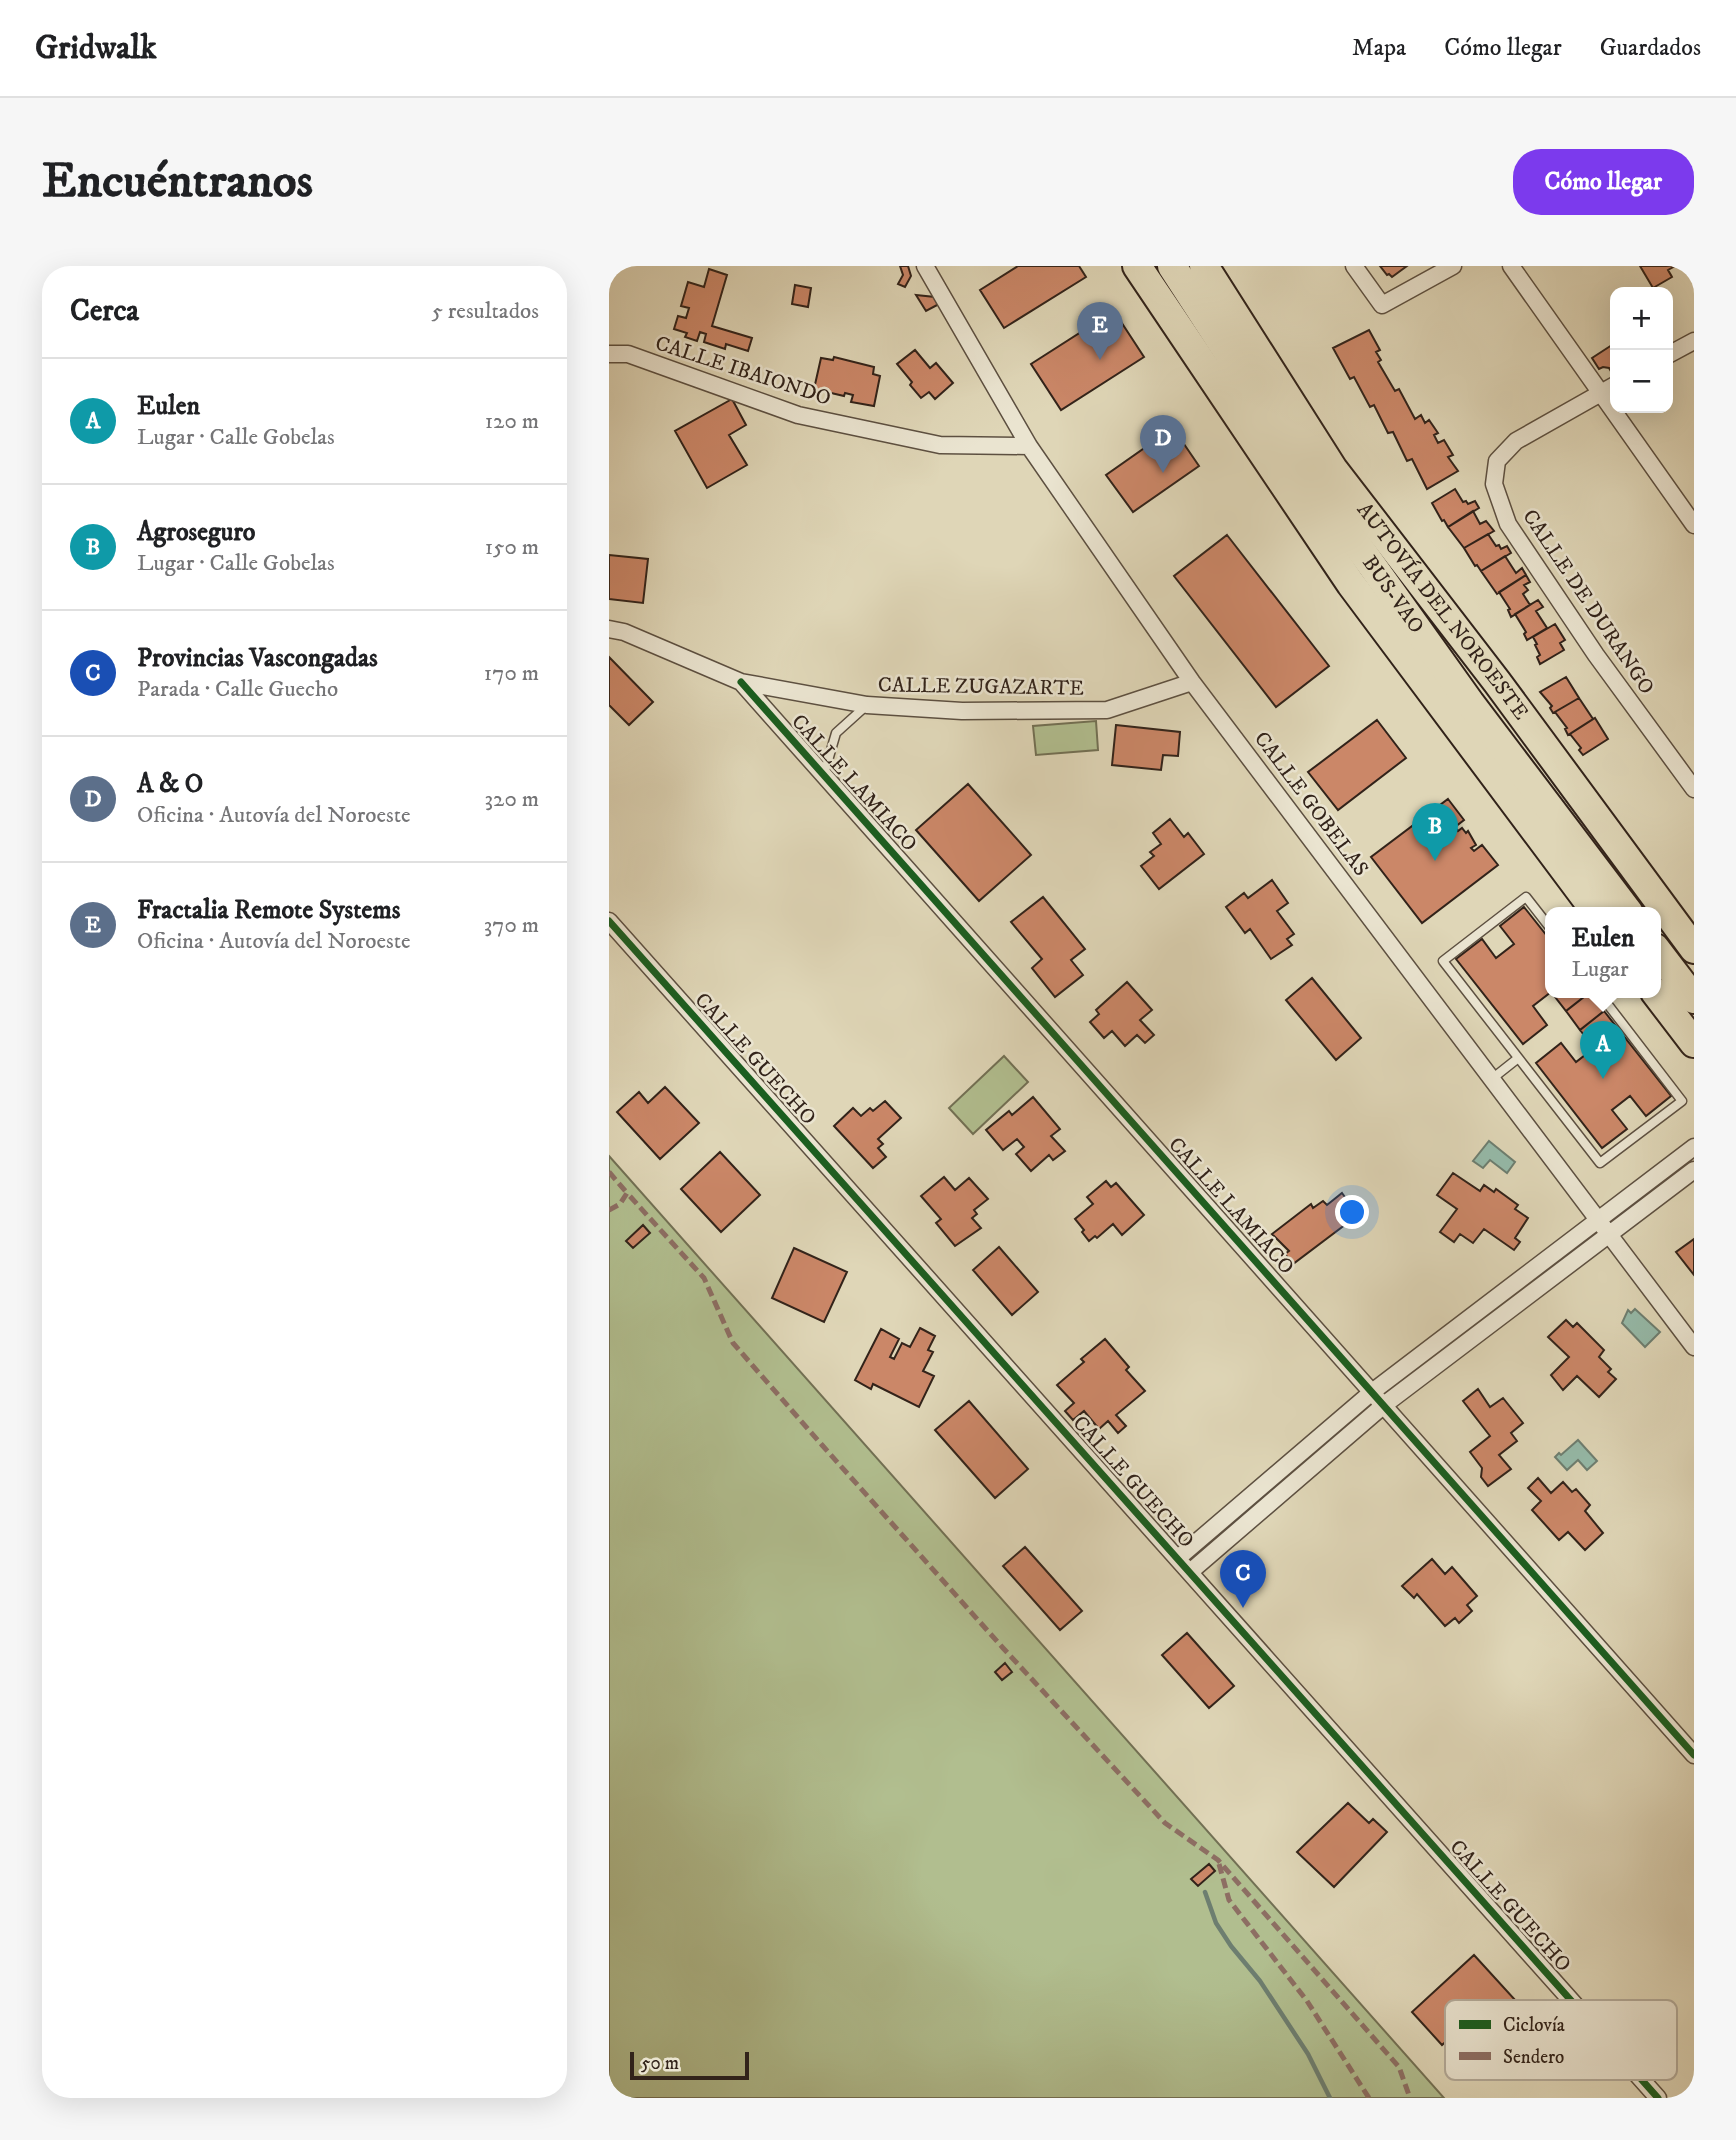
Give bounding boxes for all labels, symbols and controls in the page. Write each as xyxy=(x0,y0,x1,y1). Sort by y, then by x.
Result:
text: Gridwalk xyxy=(35,28,157,69)
text: Mapa xyxy=(1352,33,1406,63)
text: Cómo llegar xyxy=(1444,33,1562,63)
text: Guardados xyxy=(1600,33,1701,63)
button: Cómo llegar xyxy=(1513,149,1694,215)
text: Encuéntranos xyxy=(42,151,313,213)
map controls xyxy=(1610,287,1673,413)
button: + xyxy=(1610,287,1673,350)
text: Cerca xyxy=(70,293,139,330)
text: 5 resultados xyxy=(431,297,539,326)
pin: E xyxy=(1077,302,1123,360)
street label: CALLE IBAIONDO xyxy=(652,330,834,412)
button: − xyxy=(1610,350,1673,413)
text: Eulen xyxy=(137,390,200,423)
text: A xyxy=(86,407,100,436)
text: 120 m xyxy=(485,407,539,436)
pin: D xyxy=(1140,415,1186,473)
text: Lugar · Calle Gobelas xyxy=(137,423,335,452)
street label: AUTOVÍA DEL NOROESTE xyxy=(1351,498,1534,725)
street label: CALLE DE DURANGO xyxy=(1516,505,1660,699)
text: Agroseguro xyxy=(137,516,256,549)
text: B xyxy=(86,533,100,562)
text: 150 m xyxy=(485,533,539,562)
text: Lugar · Calle Gobelas xyxy=(137,549,335,578)
street label: BUS-VAO xyxy=(1356,551,1429,639)
text: Provincias Vascongadas xyxy=(137,642,378,675)
text: C xyxy=(85,659,101,688)
text: 170 m xyxy=(484,659,539,688)
street label: CALLE ZUGAZARTE xyxy=(878,672,1084,702)
text: Parada · Calle Guecho xyxy=(137,675,338,704)
street label: CALLE LAMIACO xyxy=(786,709,922,857)
street label: CALLE GOBELAS xyxy=(1248,727,1374,881)
text: A & O xyxy=(137,768,203,801)
text: D xyxy=(84,785,102,814)
text: 320 m xyxy=(485,785,539,814)
text: Oficina · Autovía del Noroeste xyxy=(137,801,411,830)
pin: B xyxy=(1412,803,1458,861)
text: Fractalia Remote Systems xyxy=(137,894,401,927)
popup xyxy=(1545,907,1661,998)
text: E xyxy=(85,911,101,940)
text: 370 m xyxy=(484,911,539,940)
text: Eulen xyxy=(1571,922,1635,955)
text: Oficina · Autovía del Noroeste xyxy=(137,927,411,956)
text: Lugar xyxy=(1571,955,1629,984)
street label: CALLE GUECHO xyxy=(689,987,821,1131)
pin: A xyxy=(1580,1021,1626,1079)
street label: CALLE LAMIACO xyxy=(1163,1132,1299,1280)
your location xyxy=(1335,1195,1369,1229)
street label: CALLE GUECHO xyxy=(1067,1410,1199,1554)
pin: C xyxy=(1220,1550,1266,1608)
street label: CALLE GUECHO xyxy=(1444,1834,1576,1978)
legend xyxy=(1445,2000,1677,2080)
text: Ciclovía xyxy=(1503,2014,1565,2037)
text: Sendero xyxy=(1503,2046,1564,2069)
scale bar xyxy=(630,2049,749,2081)
text: 50 m xyxy=(641,2052,679,2075)

